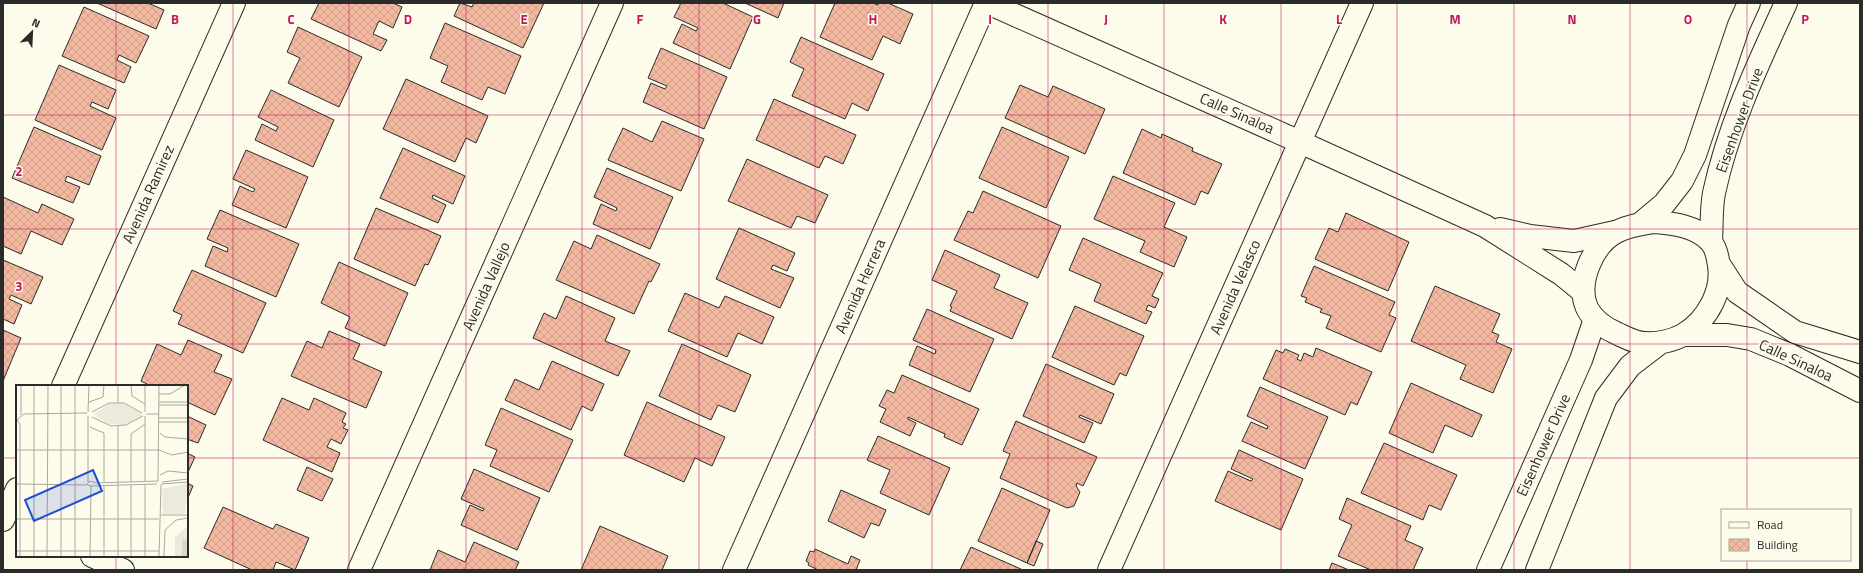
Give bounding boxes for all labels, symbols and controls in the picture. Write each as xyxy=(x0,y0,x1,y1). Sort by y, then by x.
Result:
text: B xyxy=(171,9,179,29)
text: C xyxy=(287,9,295,29)
text: D xyxy=(404,9,412,29)
text: E xyxy=(520,9,528,29)
text: F xyxy=(637,9,644,29)
text: G xyxy=(753,9,761,29)
text: H xyxy=(869,9,877,29)
text: I xyxy=(988,9,992,29)
text: J xyxy=(1104,9,1108,29)
text: K xyxy=(1219,9,1227,29)
text: L xyxy=(1336,9,1342,29)
text: M xyxy=(1449,9,1461,29)
text: N xyxy=(1567,9,1577,29)
text: O xyxy=(1684,9,1692,29)
text: P xyxy=(1801,9,1809,29)
north arrow xyxy=(12,12,52,52)
text: N xyxy=(29,14,43,32)
street label: Eisenhower Drive xyxy=(1709,64,1769,176)
street label: Calle Sinaloa xyxy=(1196,86,1278,140)
street label: Avenida Ramirez xyxy=(116,141,180,247)
text: 2 xyxy=(15,161,23,181)
street label: Avenida Herrera xyxy=(829,234,891,337)
street label: Avenida Velasco xyxy=(1204,236,1266,338)
street label: Avenida Vallejo xyxy=(456,238,516,334)
text: 3 xyxy=(15,276,23,296)
street label: Calle Sinaloa xyxy=(1755,333,1837,387)
inset map xyxy=(16,385,188,557)
street label: Eisenhower Drive xyxy=(1510,390,1576,500)
legend xyxy=(1721,509,1851,561)
text: Road xyxy=(1757,515,1783,534)
text: Building xyxy=(1757,535,1798,554)

